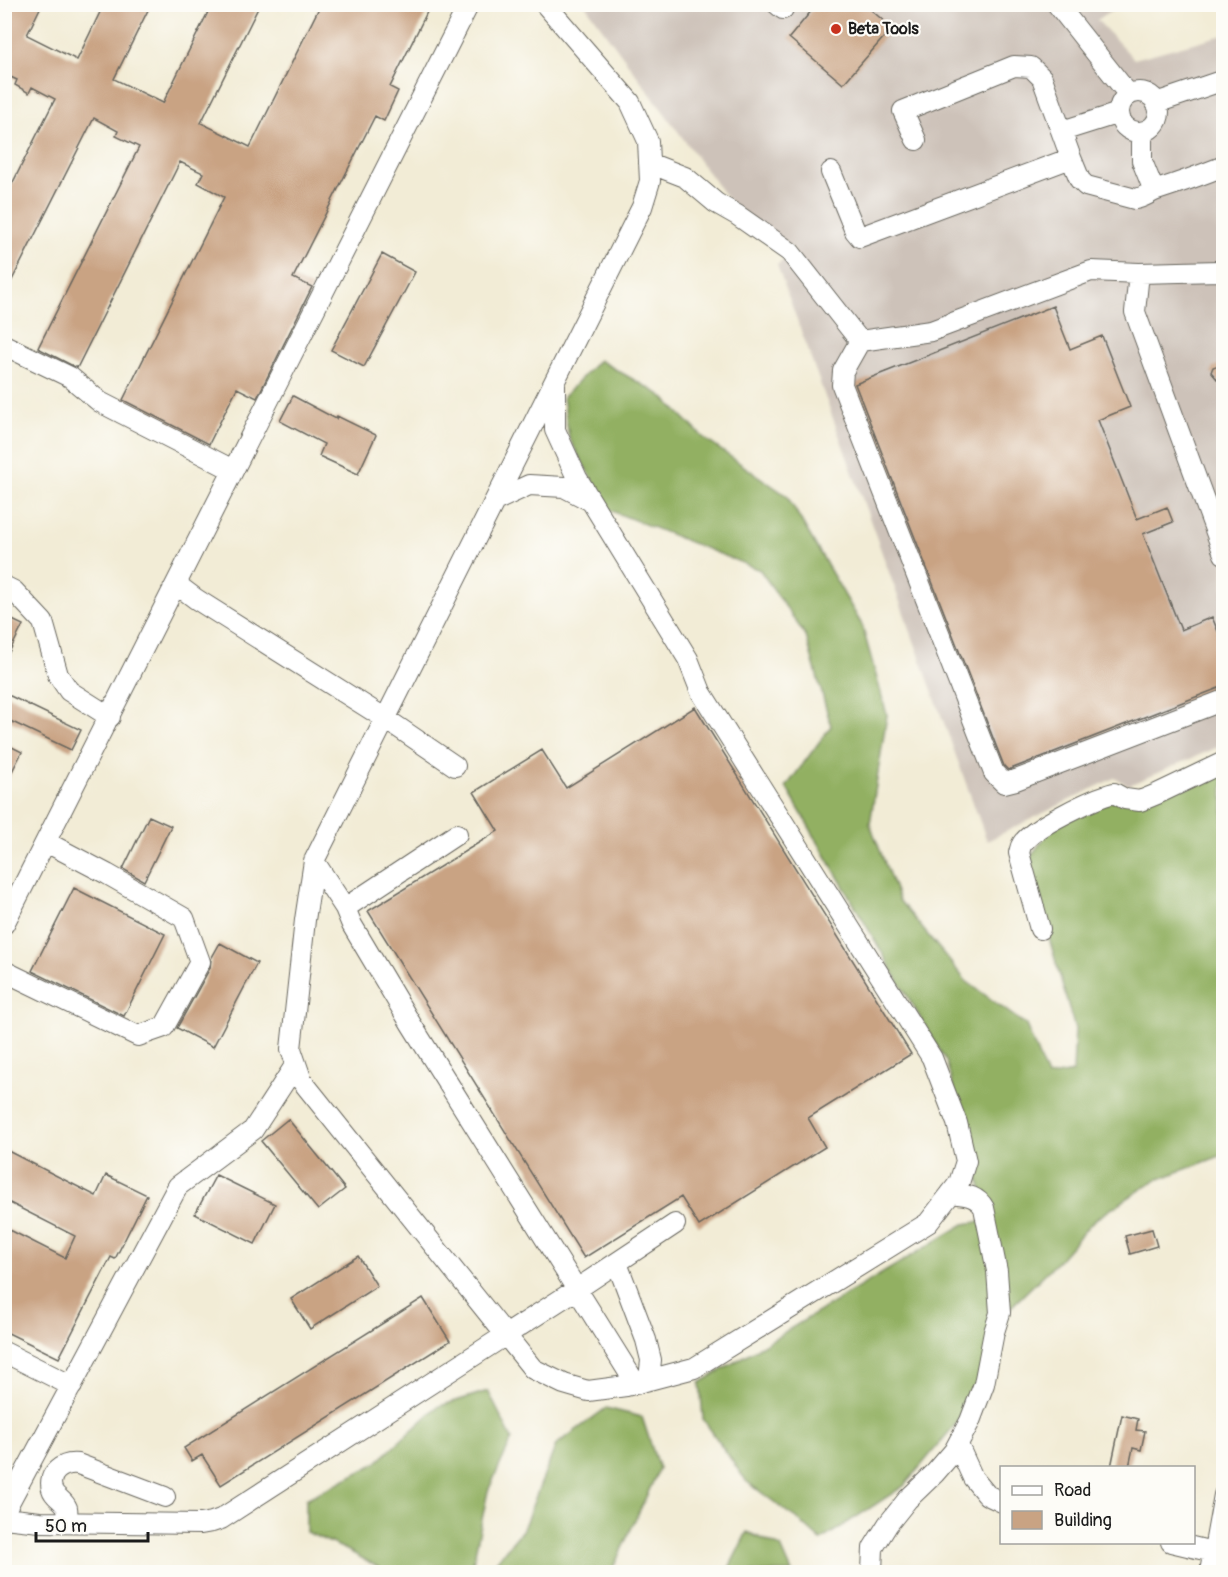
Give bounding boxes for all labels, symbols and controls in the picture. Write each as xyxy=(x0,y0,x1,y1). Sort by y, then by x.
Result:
place label: Beta Tools xyxy=(848,19,919,39)
marker: Beta Tools xyxy=(829,22,843,36)
legend xyxy=(1000,1466,1195,1544)
text: Road xyxy=(1054,1479,1091,1502)
scale bar xyxy=(36,1505,148,1543)
text: Building xyxy=(1054,1509,1112,1532)
text: 50 m xyxy=(45,1515,87,1538)

